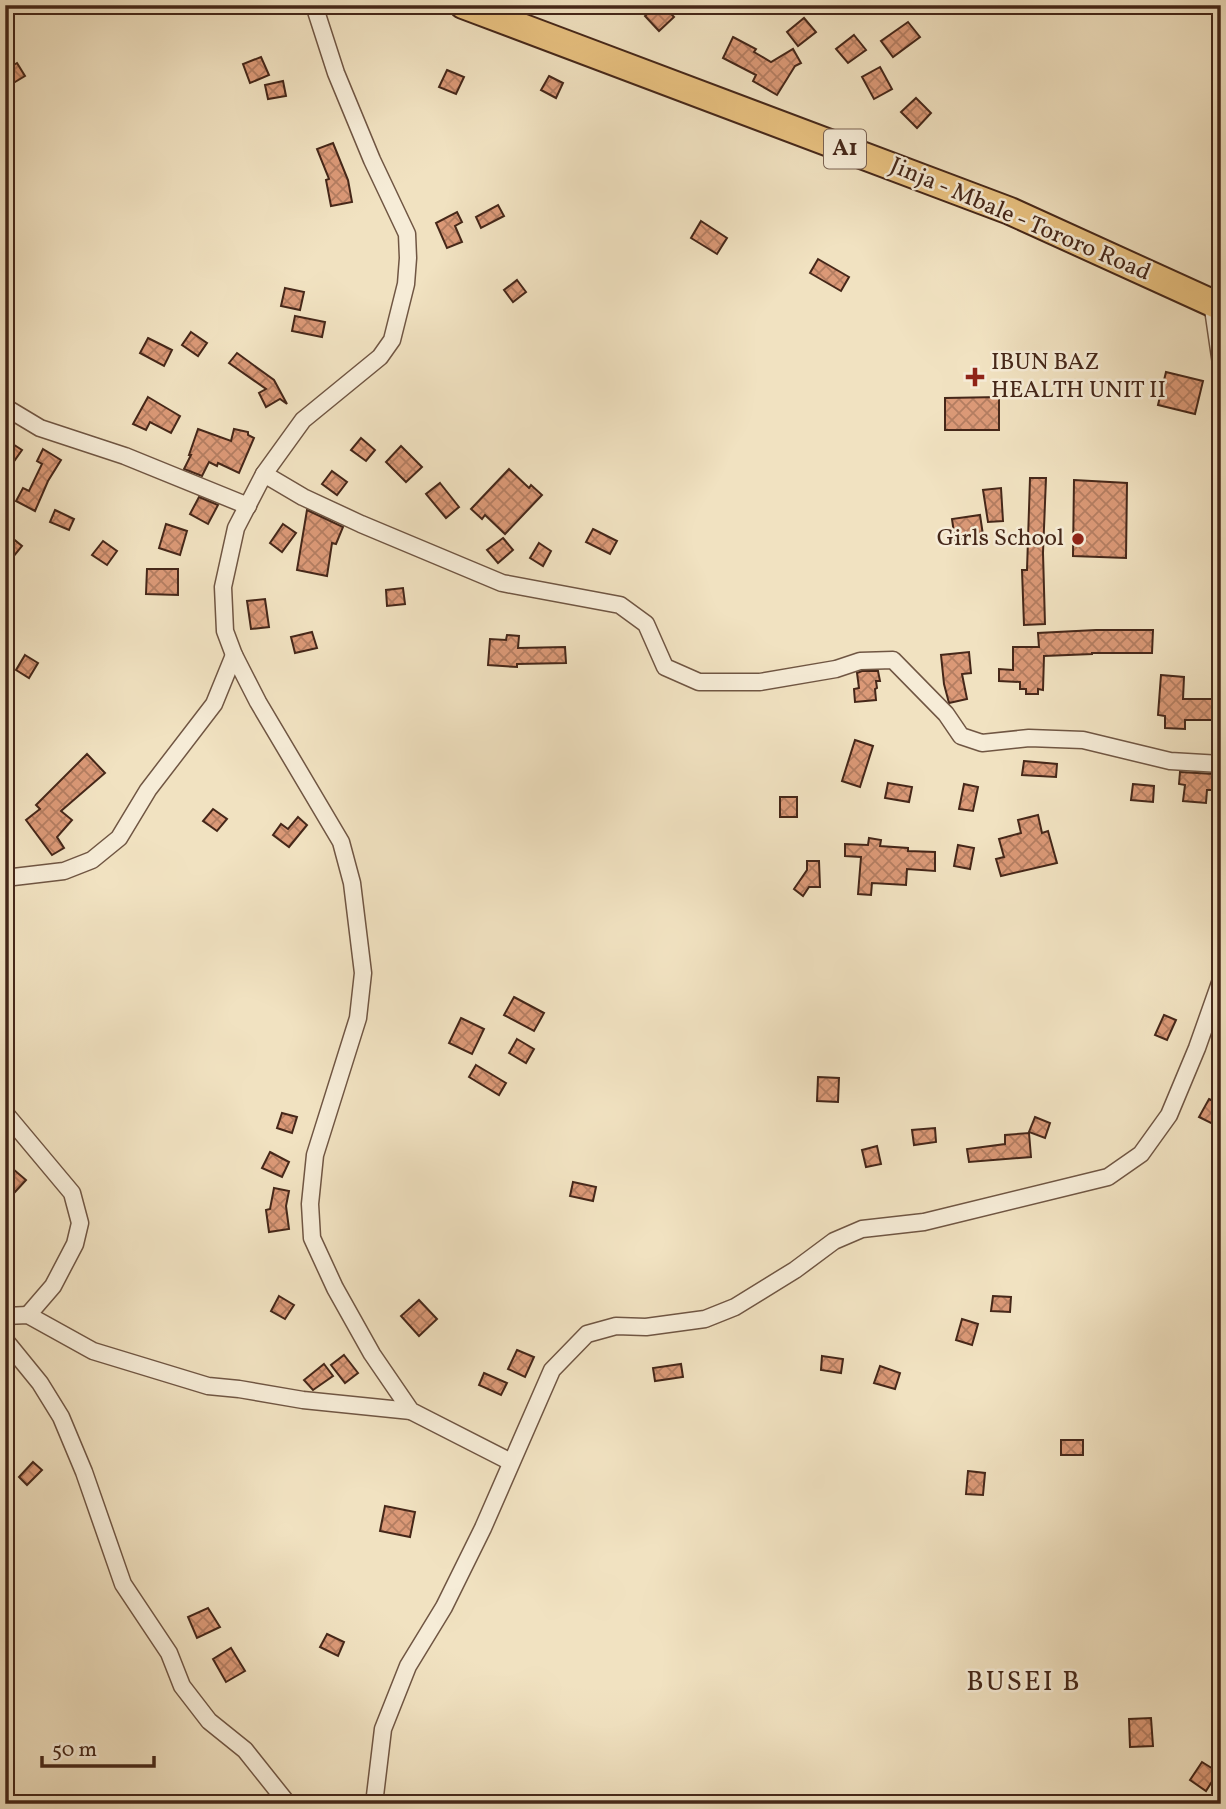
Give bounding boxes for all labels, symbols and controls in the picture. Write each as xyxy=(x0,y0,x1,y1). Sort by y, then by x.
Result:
road number: A1 xyxy=(824,130,866,168)
street label: Jinja - Mbale - Tororo Road xyxy=(884,150,1156,290)
place label: IBUN BAZ HEALTH UNIT II xyxy=(991,346,1166,408)
marker: IBUN BAZ HEALTH UNIT II xyxy=(965,367,985,387)
place label: Girls School xyxy=(937,522,1064,556)
marker: Girls School xyxy=(1070,531,1086,547)
district label: BUSEI B xyxy=(966,1663,1082,1702)
scale bar xyxy=(42,1725,154,1769)
text: 50 m xyxy=(52,1736,97,1765)

